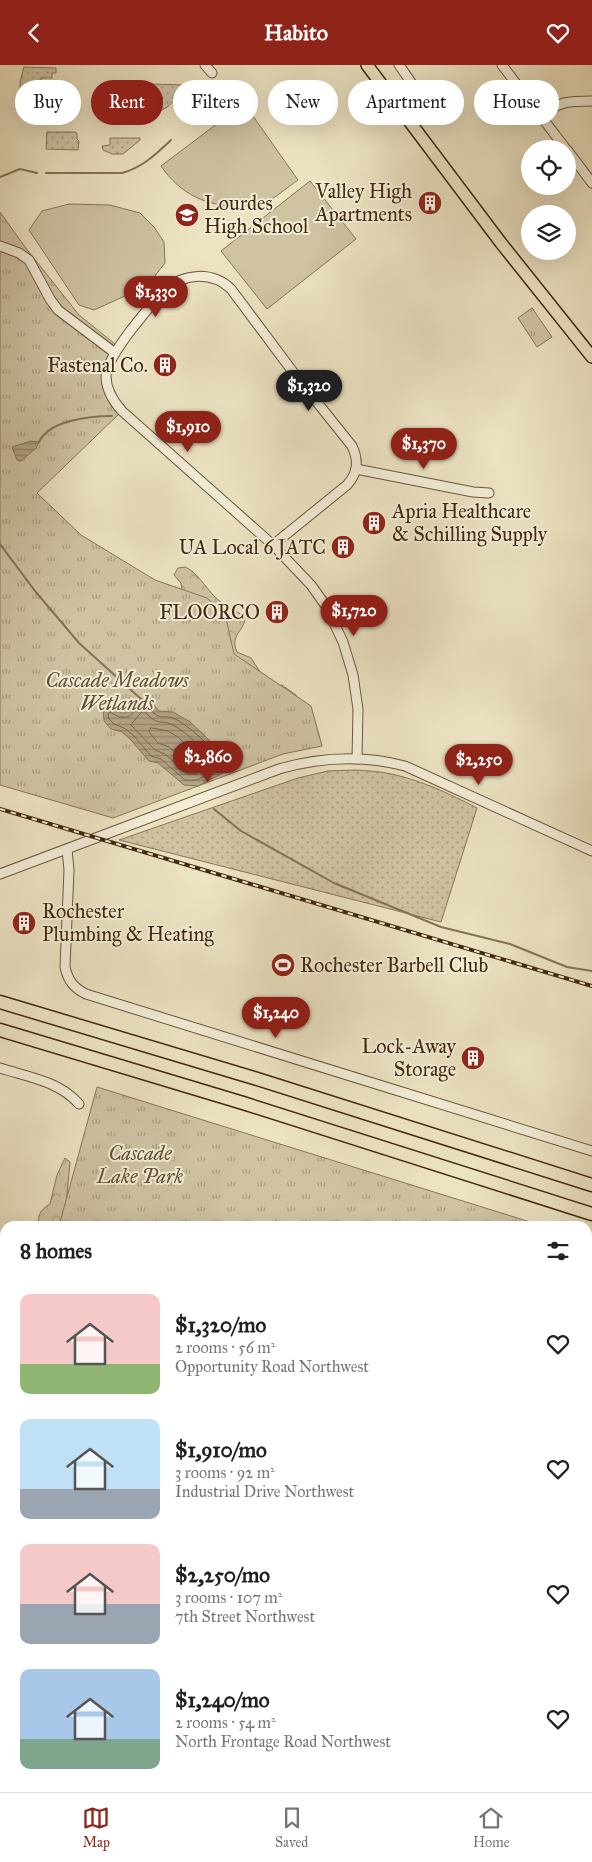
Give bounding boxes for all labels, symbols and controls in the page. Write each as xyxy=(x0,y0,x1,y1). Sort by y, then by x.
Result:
icon: back xyxy=(20,19,48,47)
text: Habito xyxy=(264,19,328,46)
icon: heart xyxy=(544,19,572,47)
chip: Buy xyxy=(15,80,81,125)
chip: Rent xyxy=(91,80,163,125)
chip: Filters xyxy=(173,80,258,125)
chip: New xyxy=(268,80,338,125)
chip: Apartment xyxy=(348,80,464,125)
chip: House xyxy=(474,80,559,125)
map controls xyxy=(521,140,576,260)
button: locate xyxy=(521,140,576,195)
place label: Valley High Apartments xyxy=(314,179,412,226)
building icon: Valley High Apartments xyxy=(417,190,443,216)
place label: Lourdes High School xyxy=(204,191,309,239)
school or university icon: Lourdes High School xyxy=(174,202,200,228)
button: layers xyxy=(521,205,576,260)
pin: $1,330 xyxy=(115,275,197,318)
text: $1,330 xyxy=(135,282,177,301)
building icon: Fastenal Co. xyxy=(152,352,178,378)
place label: Fastenal Co. xyxy=(47,353,148,377)
pin: $1,320 xyxy=(268,369,350,412)
text: $1,320 xyxy=(287,376,331,395)
pin: $1,910 xyxy=(147,411,229,453)
text: $1,910 xyxy=(166,417,210,436)
pin: $1,370 xyxy=(383,427,465,470)
text: $1,370 xyxy=(402,434,446,453)
place label: Apria Healthcare & Schilling Supply xyxy=(391,499,548,547)
building icon: Apria Healthcare & Schilling Supply xyxy=(361,510,387,536)
building icon: UA Local 6 JATC xyxy=(330,534,356,560)
place label: UA Local 6 JATC xyxy=(179,535,326,560)
pin: $1,720 xyxy=(313,595,395,637)
building icon: FLOORCO xyxy=(264,599,290,625)
place label: FLOORCO xyxy=(159,600,260,624)
text: $1,720 xyxy=(332,601,376,620)
park label: Cascade Meadows Wetlands xyxy=(45,668,190,715)
pin: $2,860 xyxy=(167,741,249,783)
pin: $2,250 xyxy=(438,743,520,786)
text: $2,860 xyxy=(184,747,232,766)
text: $2,250 xyxy=(456,750,502,769)
place label: Rochester Plumbing & Heating xyxy=(42,899,214,947)
building icon: Rochester Plumbing & Heating xyxy=(11,910,37,936)
sports icon: Rochester Barbell Club xyxy=(270,952,296,978)
place label: Rochester Barbell Club xyxy=(300,953,488,977)
pin: $1,240 xyxy=(235,997,317,1039)
text: $1,240 xyxy=(253,1003,299,1022)
place label: Lock-Away Storage xyxy=(362,1034,457,1082)
building icon: Lock-Away Storage xyxy=(460,1045,486,1071)
park label: Cascade Lake Park xyxy=(96,1141,183,1188)
icon: filters xyxy=(544,1237,572,1265)
text: 8 homes xyxy=(20,1238,92,1264)
text: $1,320/mo xyxy=(175,1312,266,1338)
icon: home xyxy=(60,1314,120,1374)
icon: heart xyxy=(544,1330,572,1358)
text: 2 rooms · 56 m² xyxy=(175,1338,275,1357)
text: Opportunity Road Northwest xyxy=(175,1357,369,1376)
text: $1,910/mo xyxy=(175,1437,267,1463)
icon: home xyxy=(60,1439,120,1499)
icon: heart xyxy=(544,1455,572,1483)
text: 3 rooms · 92 m² xyxy=(175,1463,275,1482)
text: Industrial Drive Northwest xyxy=(175,1482,354,1501)
text: $2,250/mo xyxy=(175,1562,270,1588)
icon: home xyxy=(60,1564,120,1624)
icon: heart xyxy=(544,1580,572,1608)
text: 3 rooms · 107 m² xyxy=(175,1588,282,1607)
text: 7th Street Northwest xyxy=(175,1607,315,1626)
text: $1,240/mo xyxy=(175,1687,270,1713)
icon: home xyxy=(60,1689,120,1749)
icon: heart xyxy=(544,1705,572,1733)
text: 2 rooms · 54 m² xyxy=(175,1713,276,1732)
text: North Frontage Road Northwest xyxy=(175,1732,391,1751)
tab: Map xyxy=(82,1804,110,1851)
tab: Saved xyxy=(275,1804,308,1851)
tab: Home xyxy=(473,1804,510,1851)

